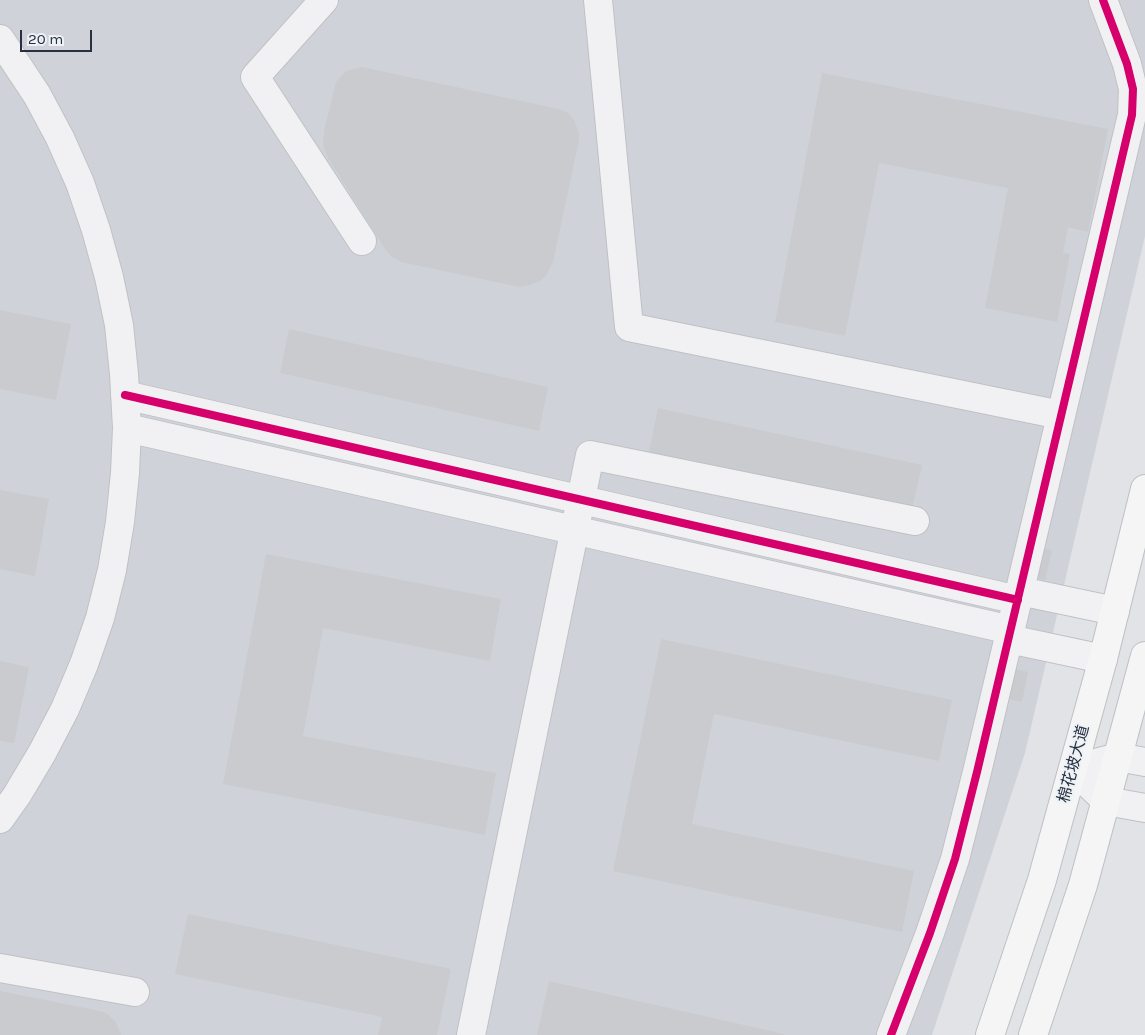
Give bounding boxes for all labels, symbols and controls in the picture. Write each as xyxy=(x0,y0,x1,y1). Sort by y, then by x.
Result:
scale bar xyxy=(22,20,95,52)
text: 20 m xyxy=(28,30,63,48)
street label: 棉花坡大道 xyxy=(1054,723,1094,805)

